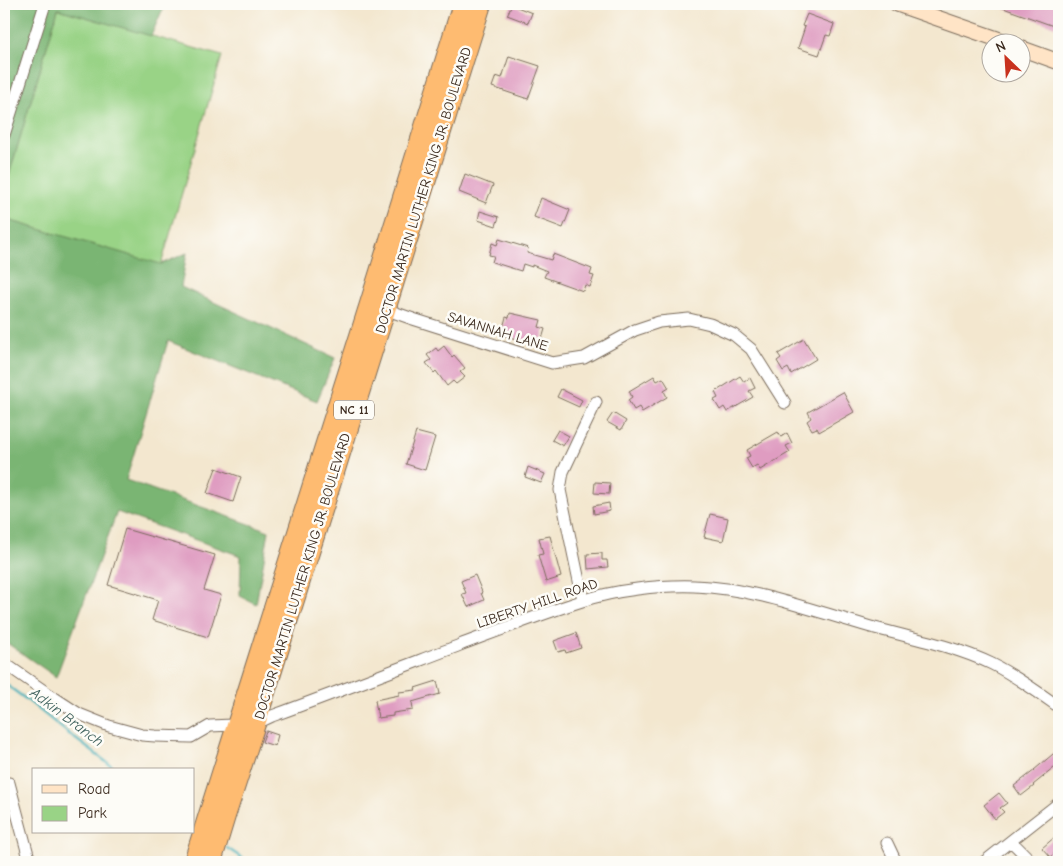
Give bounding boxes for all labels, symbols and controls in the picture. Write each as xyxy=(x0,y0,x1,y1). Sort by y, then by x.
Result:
north arrow xyxy=(980,32,1030,82)
text: N xyxy=(993,37,1008,56)
street label: DOCTOR MARTIN LUTHER KING JR. BOULEVARD xyxy=(372,45,475,335)
street label: SAVANNAH LANE xyxy=(446,308,550,355)
road number: NC 11 xyxy=(334,400,374,420)
street label: DOCTOR MARTIN LUTHER KING JR. BOULEVARD xyxy=(251,431,354,721)
street label: LIBERTY HILL ROAD xyxy=(474,575,600,632)
water label: Adkin Branch xyxy=(26,683,107,750)
legend xyxy=(32,768,195,834)
text: Road xyxy=(78,780,110,798)
text: Park xyxy=(78,804,107,822)

